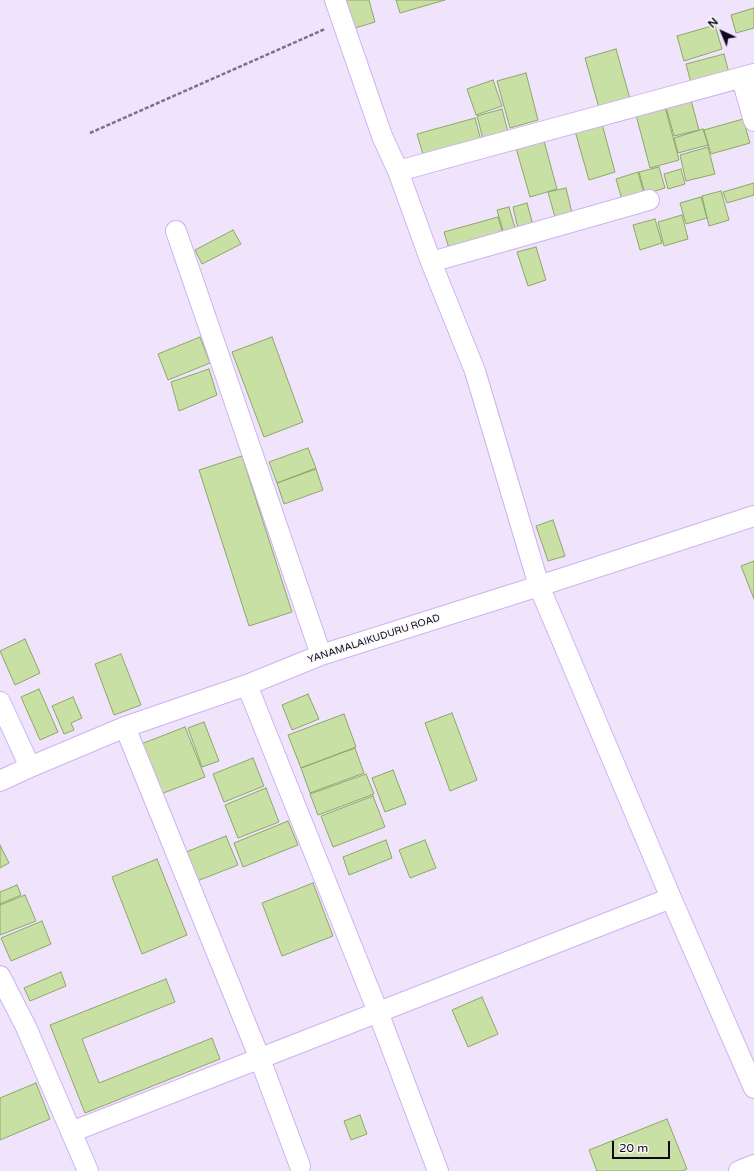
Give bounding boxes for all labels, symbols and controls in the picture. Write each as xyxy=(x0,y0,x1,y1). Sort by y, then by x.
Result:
north arrow xyxy=(702,12,742,52)
text: N xyxy=(706,15,721,31)
street label: YANAMALAIKUDURU ROAD xyxy=(306,612,442,666)
scale bar xyxy=(614,1133,672,1159)
text: 20 m xyxy=(619,1141,648,1155)

